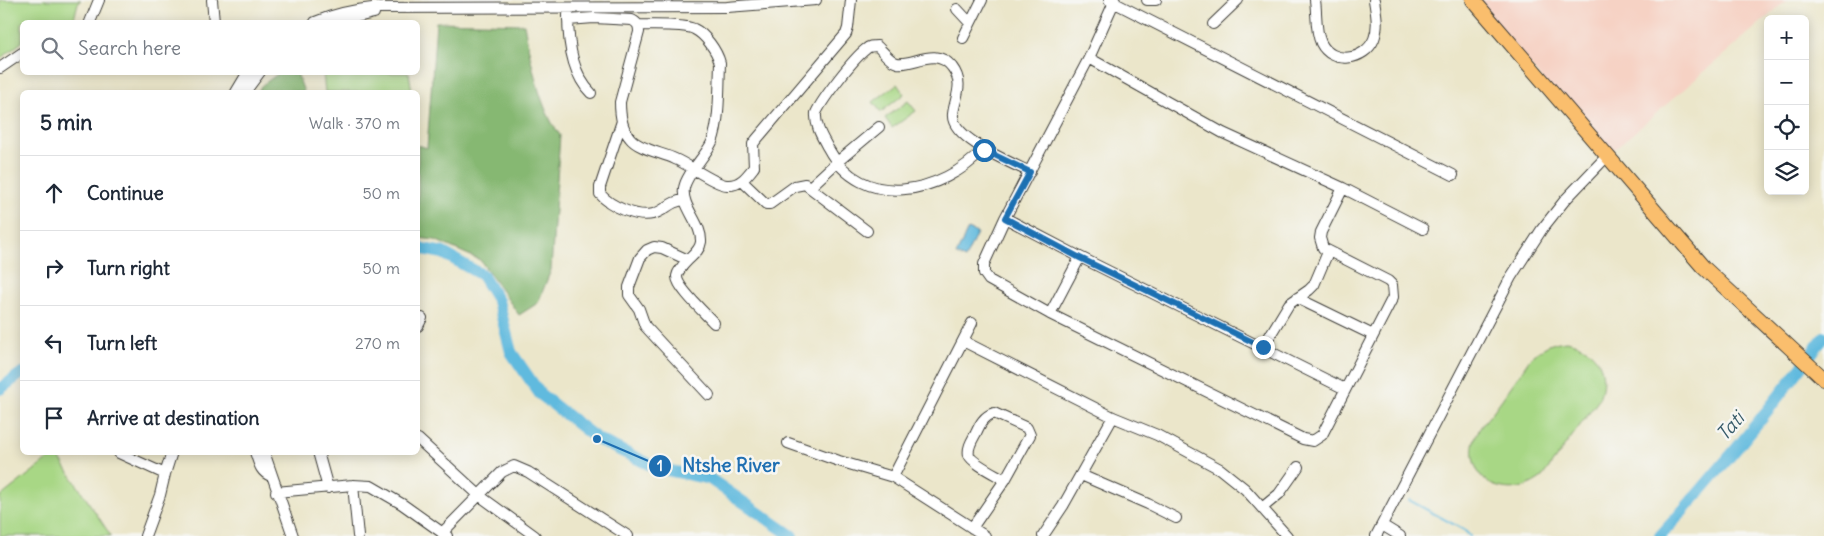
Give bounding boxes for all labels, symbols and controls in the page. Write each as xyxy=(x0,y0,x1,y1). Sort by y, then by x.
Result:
map controls xyxy=(1764,15,1809,195)
button: + xyxy=(1764,15,1809,60)
search box xyxy=(20,20,420,75)
icon: search xyxy=(38,34,66,62)
text: Search here xyxy=(78,36,181,60)
button: − xyxy=(1764,60,1809,105)
button: locate xyxy=(1764,105,1809,150)
text: 5 min xyxy=(40,109,92,136)
text: Walk · 370 m xyxy=(309,113,400,133)
route start xyxy=(973,139,996,162)
button: layers xyxy=(1764,150,1809,195)
icon: ahead xyxy=(40,179,68,207)
text: Continue xyxy=(87,181,164,205)
text: 50 m xyxy=(362,183,400,203)
icon: right xyxy=(40,254,68,282)
text: Turn right xyxy=(87,256,170,280)
text: 50 m xyxy=(362,258,400,278)
icon: left xyxy=(40,329,68,357)
text: Turn left xyxy=(87,331,157,355)
text: 270 m xyxy=(355,333,400,353)
route end xyxy=(1252,336,1275,359)
icon: arrive xyxy=(40,404,68,432)
water label: Tati xyxy=(1711,405,1751,445)
text: Arrive at destination xyxy=(87,406,260,430)
callout: Ntshe River xyxy=(647,449,790,483)
text: Ntshe River xyxy=(682,453,780,477)
text: 1 xyxy=(657,456,663,475)

